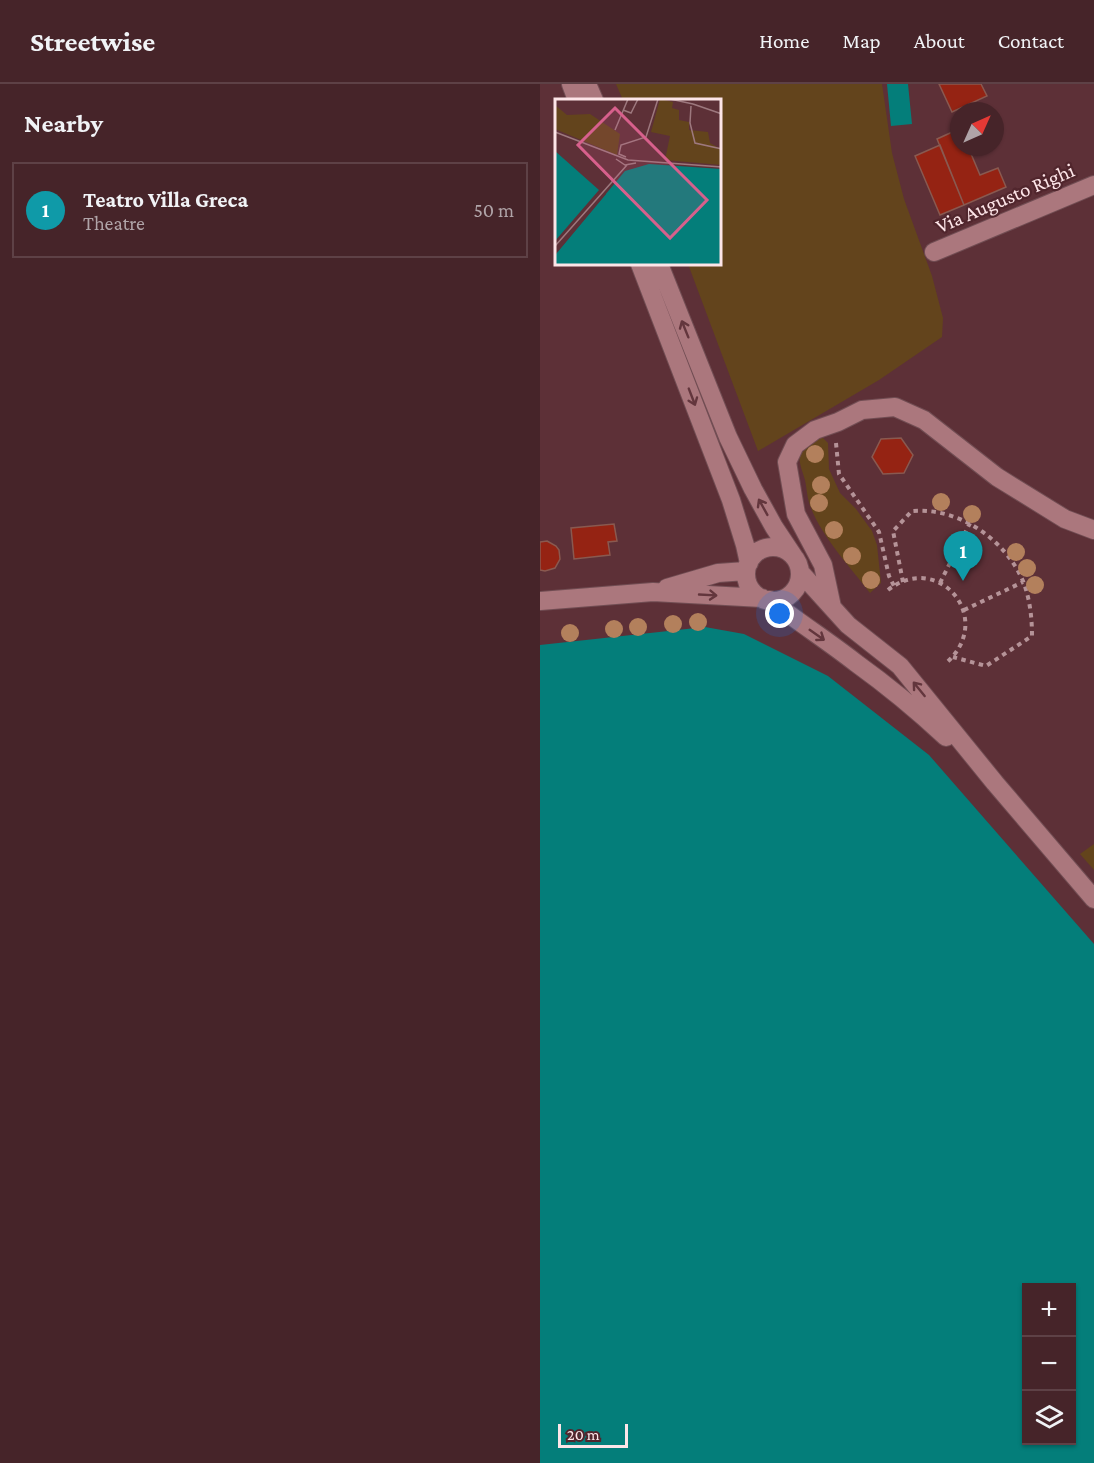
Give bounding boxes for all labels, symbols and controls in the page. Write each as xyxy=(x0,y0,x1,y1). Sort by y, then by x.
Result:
text: Streetwise xyxy=(30,26,155,57)
text: Home xyxy=(759,29,809,53)
text: Map xyxy=(842,29,881,53)
text: About xyxy=(914,29,965,53)
text: Contact xyxy=(998,29,1064,53)
inset map xyxy=(555,99,722,266)
north arrow xyxy=(950,102,1004,156)
text: Nearby xyxy=(24,109,103,138)
street label: Via Augusto Righi xyxy=(932,158,1078,238)
text: Teatro Villa Greca xyxy=(83,187,248,212)
text: 1 xyxy=(42,199,49,221)
text: 50 m xyxy=(473,199,514,221)
text: Theatre xyxy=(83,212,145,234)
one-way arrow xyxy=(679,320,690,339)
one-way arrow xyxy=(687,387,698,406)
one-way arrow xyxy=(757,499,769,516)
pin: 1 xyxy=(944,532,982,581)
one-way arrow xyxy=(697,590,717,601)
your location xyxy=(765,599,794,628)
one-way arrow xyxy=(808,629,824,641)
one-way arrow xyxy=(912,681,925,697)
map controls xyxy=(1022,1283,1076,1445)
button: + xyxy=(1022,1283,1076,1337)
button: − xyxy=(1022,1337,1076,1391)
button: layers xyxy=(1022,1391,1076,1445)
scale bar xyxy=(558,1421,628,1448)
text: 20 m xyxy=(567,1426,600,1443)

